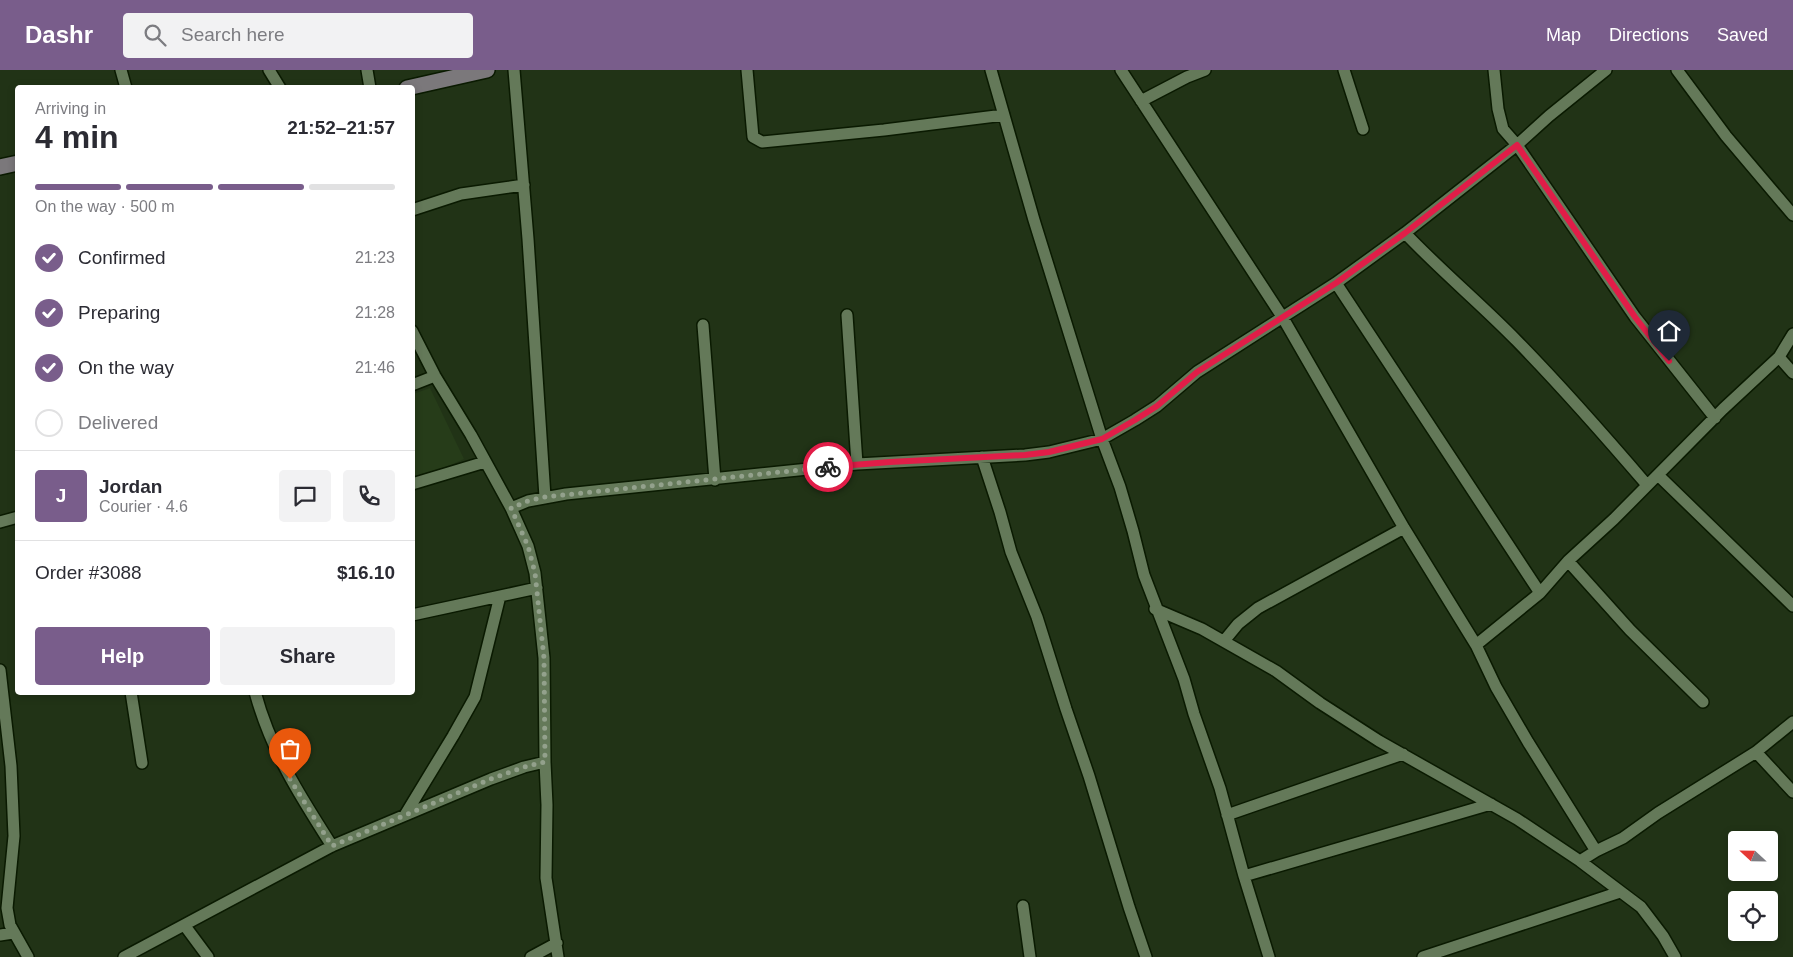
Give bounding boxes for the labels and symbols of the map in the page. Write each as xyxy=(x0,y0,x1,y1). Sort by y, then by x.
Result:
pin xyxy=(1648,310,1690,361)
courier xyxy=(803,442,853,492)
pin xyxy=(269,728,311,779)
north arrow xyxy=(1728,831,1778,881)

